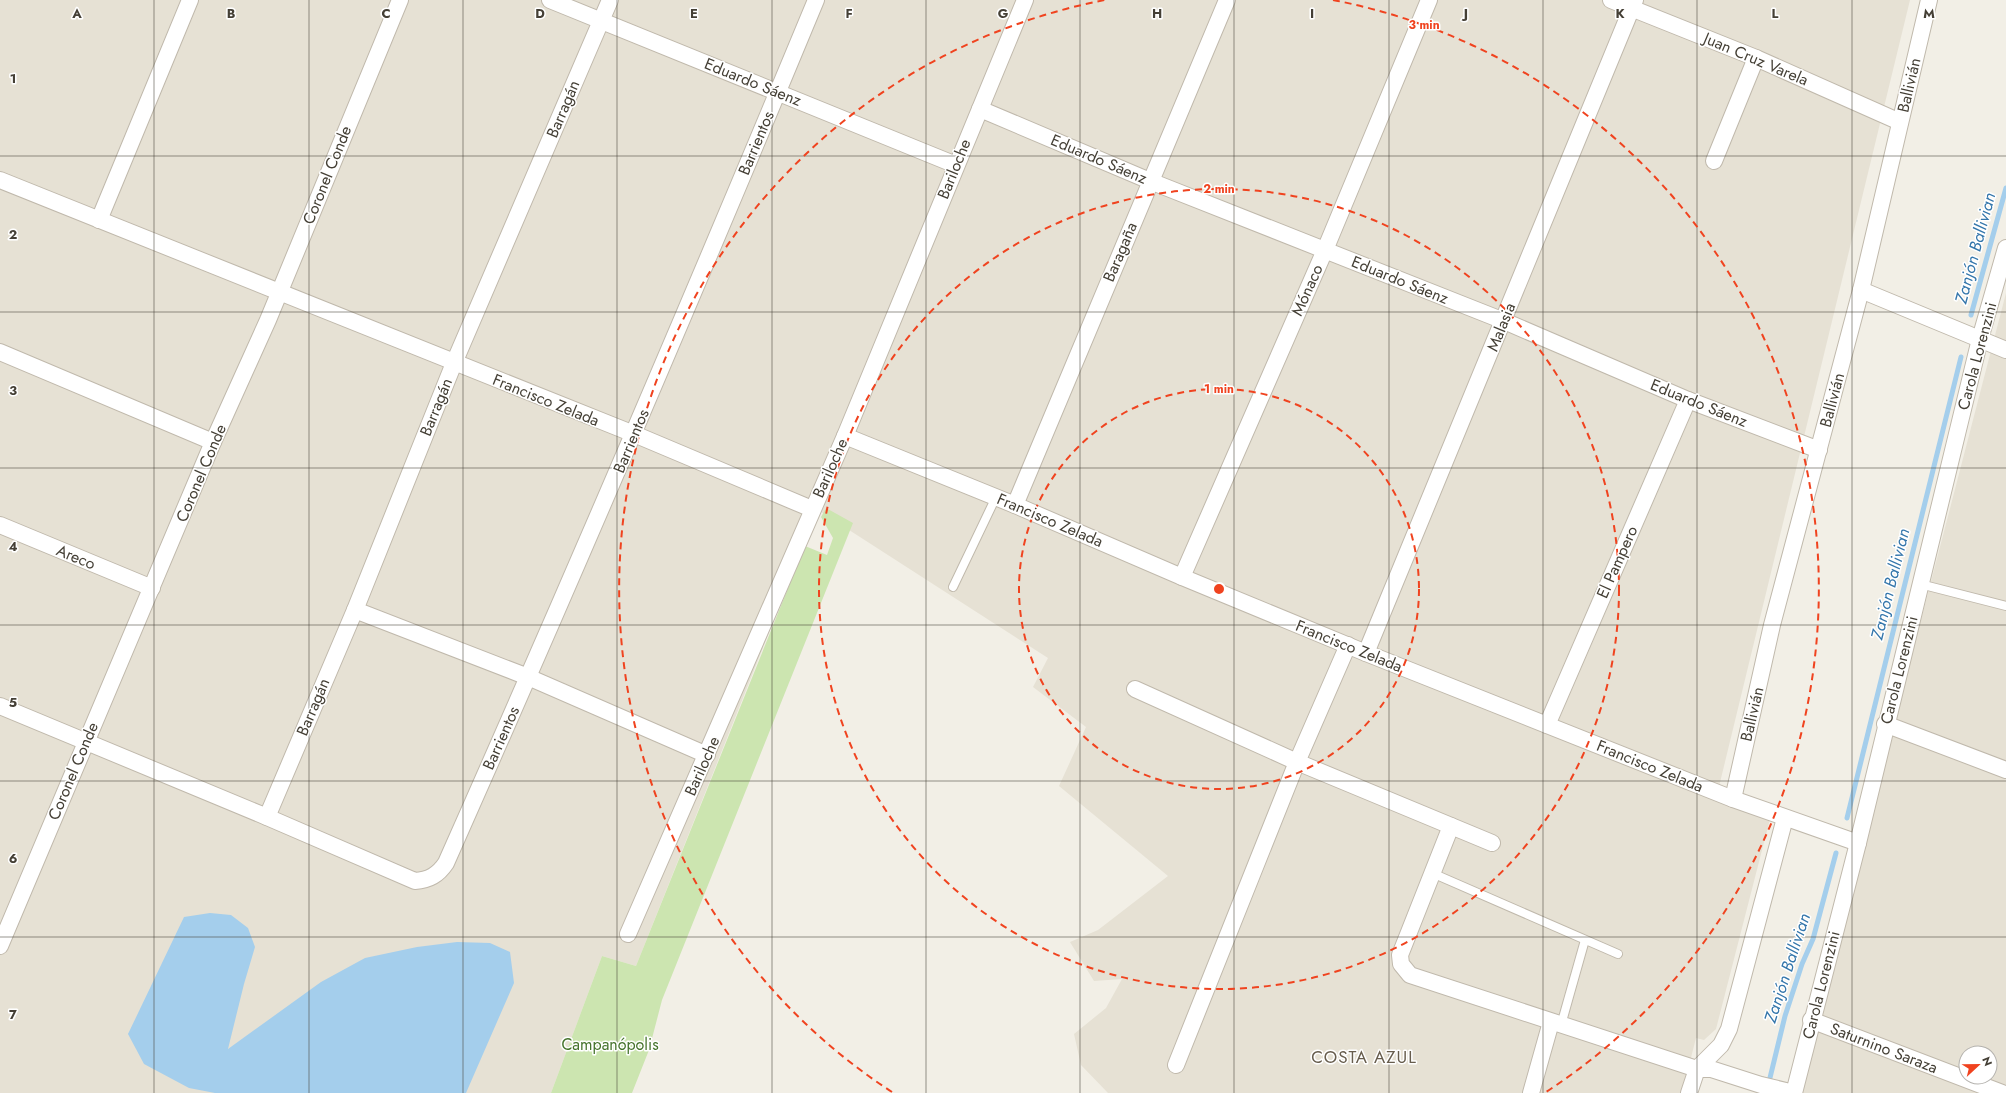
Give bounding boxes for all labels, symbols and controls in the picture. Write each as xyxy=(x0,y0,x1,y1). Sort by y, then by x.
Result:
text: A xyxy=(71,4,82,23)
text: B xyxy=(227,4,236,23)
text: C xyxy=(381,4,391,23)
text: D xyxy=(535,4,545,23)
text: E xyxy=(690,4,698,23)
text: F xyxy=(845,4,853,23)
text: G xyxy=(998,4,1009,23)
text: H xyxy=(1152,4,1162,23)
text: I xyxy=(1310,4,1314,23)
text: J xyxy=(1461,4,1468,23)
text: K xyxy=(1615,4,1625,23)
text: L xyxy=(1772,4,1779,23)
text: M xyxy=(1923,4,1935,23)
text: 3 min xyxy=(1408,16,1440,34)
street label: Juan Cruz Varela xyxy=(1698,26,1812,91)
street label: Eduardo Sáenz xyxy=(701,52,805,112)
street label: Ballivián xyxy=(1892,55,1926,115)
text: 1 xyxy=(10,69,16,88)
street label: Barragán xyxy=(541,77,585,141)
street label: Barrientos xyxy=(732,107,780,179)
street label: Coronel Conde xyxy=(297,122,357,228)
street label: Eduardo Sáenz xyxy=(1047,128,1151,190)
street label: Bariloche xyxy=(932,135,976,203)
text: 2 min xyxy=(1203,180,1235,198)
water label: Zanjón Ballivian xyxy=(1948,190,2001,307)
street label: Baragaña xyxy=(1097,219,1143,285)
text: 2 xyxy=(9,225,17,244)
street label: Eduardo Sáenz xyxy=(1348,250,1452,310)
street label: Mónaco xyxy=(1285,260,1329,319)
street label: Malasia xyxy=(1481,299,1521,355)
street label: Carola Lorenzini xyxy=(1952,300,2002,412)
street label: Francisco Zelada xyxy=(489,368,603,432)
street label: Ballivián xyxy=(1814,370,1850,430)
street label: Eduardo Sáenz xyxy=(1647,373,1751,433)
street label: Barragán xyxy=(414,375,458,439)
text: 1 min xyxy=(1204,380,1234,398)
text: 3 xyxy=(9,381,17,400)
street label: Barrientos xyxy=(607,405,655,477)
street label: Coronel Conde xyxy=(170,421,232,525)
street label: Bariloche xyxy=(807,435,853,501)
street label: Francisco Zelada xyxy=(993,487,1107,553)
street label: El Pampero xyxy=(1591,522,1643,602)
water label: Zanjón Ballivian xyxy=(1864,526,1915,643)
text: 4 xyxy=(8,537,18,556)
street label: Areco xyxy=(53,539,99,575)
centre of rings xyxy=(1212,582,1226,596)
street label: Carola Lorenzini xyxy=(1874,613,1924,727)
street label: Francisco Zelada xyxy=(1292,614,1406,678)
street label: Barragán xyxy=(291,675,335,739)
street label: Ballivián xyxy=(1735,684,1769,744)
text: 5 xyxy=(9,693,17,712)
street label: Barrientos xyxy=(477,703,525,773)
street label: Coronel Conde xyxy=(42,719,104,823)
street label: Bariloche xyxy=(679,733,725,799)
street label: Francisco Zelada xyxy=(1593,734,1707,798)
text: 6 xyxy=(9,849,18,868)
water label: Zanjón Ballivian xyxy=(1758,910,1816,1027)
street label: Carola Lorenzini xyxy=(1796,928,1846,1042)
text: 7 xyxy=(9,1005,17,1024)
street label: Saturnino Saraza xyxy=(1827,1017,1941,1079)
park label: Campanópolis xyxy=(561,1033,659,1056)
district label: COSTA AZUL xyxy=(1311,1045,1417,1069)
north arrow xyxy=(1958,1045,1998,1085)
text: N xyxy=(1978,1054,1996,1068)

